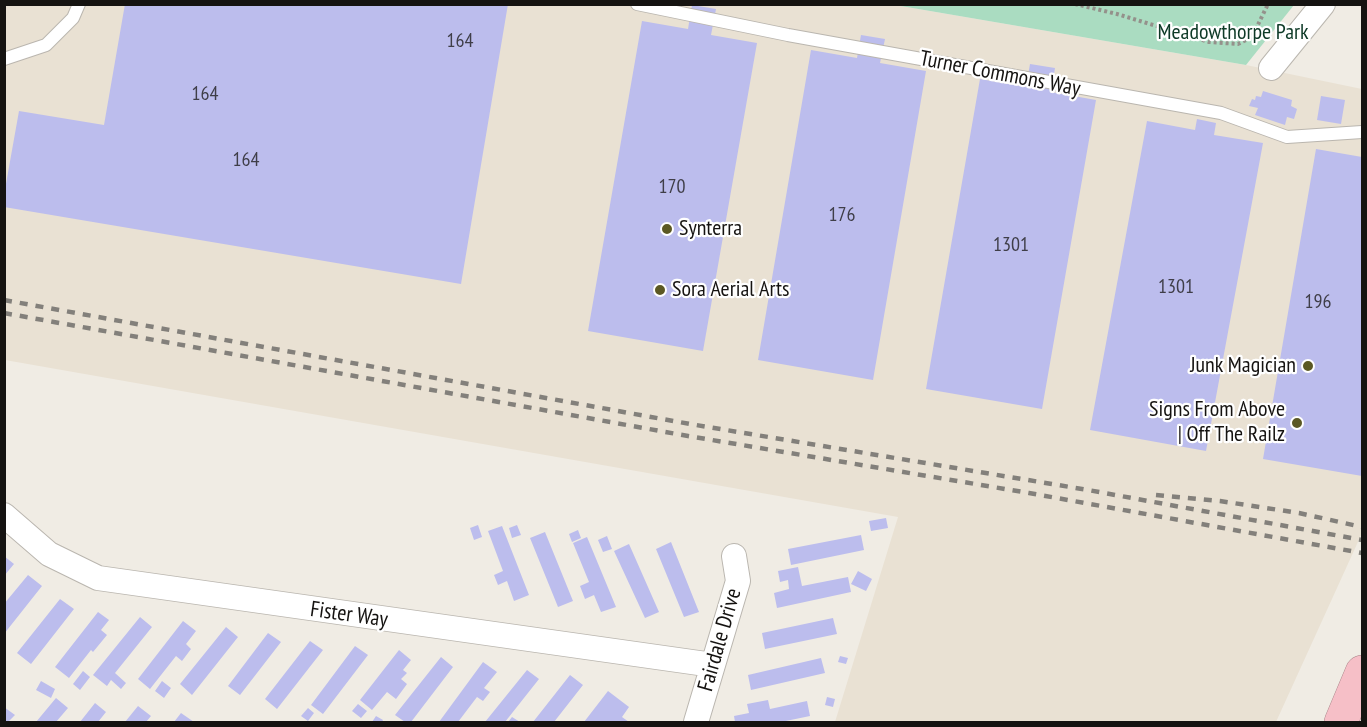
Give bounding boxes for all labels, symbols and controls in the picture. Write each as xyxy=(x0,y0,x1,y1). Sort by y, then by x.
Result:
park label: Meadowthorpe Park xyxy=(1158,20,1308,46)
house number: 164 xyxy=(447,29,473,53)
street label: Turner Commons Way xyxy=(918,45,1082,103)
house number: 164 xyxy=(192,82,218,106)
house number: 164 xyxy=(233,148,259,172)
house number: 170 xyxy=(659,175,685,199)
house number: 176 xyxy=(829,203,855,227)
place label: Synterra xyxy=(679,216,742,242)
marker: Synterra xyxy=(660,222,674,236)
house number: 1301 xyxy=(993,233,1029,257)
house number: 1301 xyxy=(1158,275,1194,299)
place label: Sora Aerial Arts xyxy=(672,277,790,303)
marker: Sora Aerial Arts xyxy=(653,283,667,297)
house number: 196 xyxy=(1305,290,1331,314)
place label: Junk Magician xyxy=(1190,353,1296,379)
marker: Junk Magician xyxy=(1301,359,1315,373)
place label: Signs From Above | Off The Railz xyxy=(1149,397,1285,448)
marker: Signs From Above | Off The Railz xyxy=(1290,416,1304,430)
street label: Fairdale Drive xyxy=(693,585,747,695)
street label: Fister Way xyxy=(309,596,389,634)

